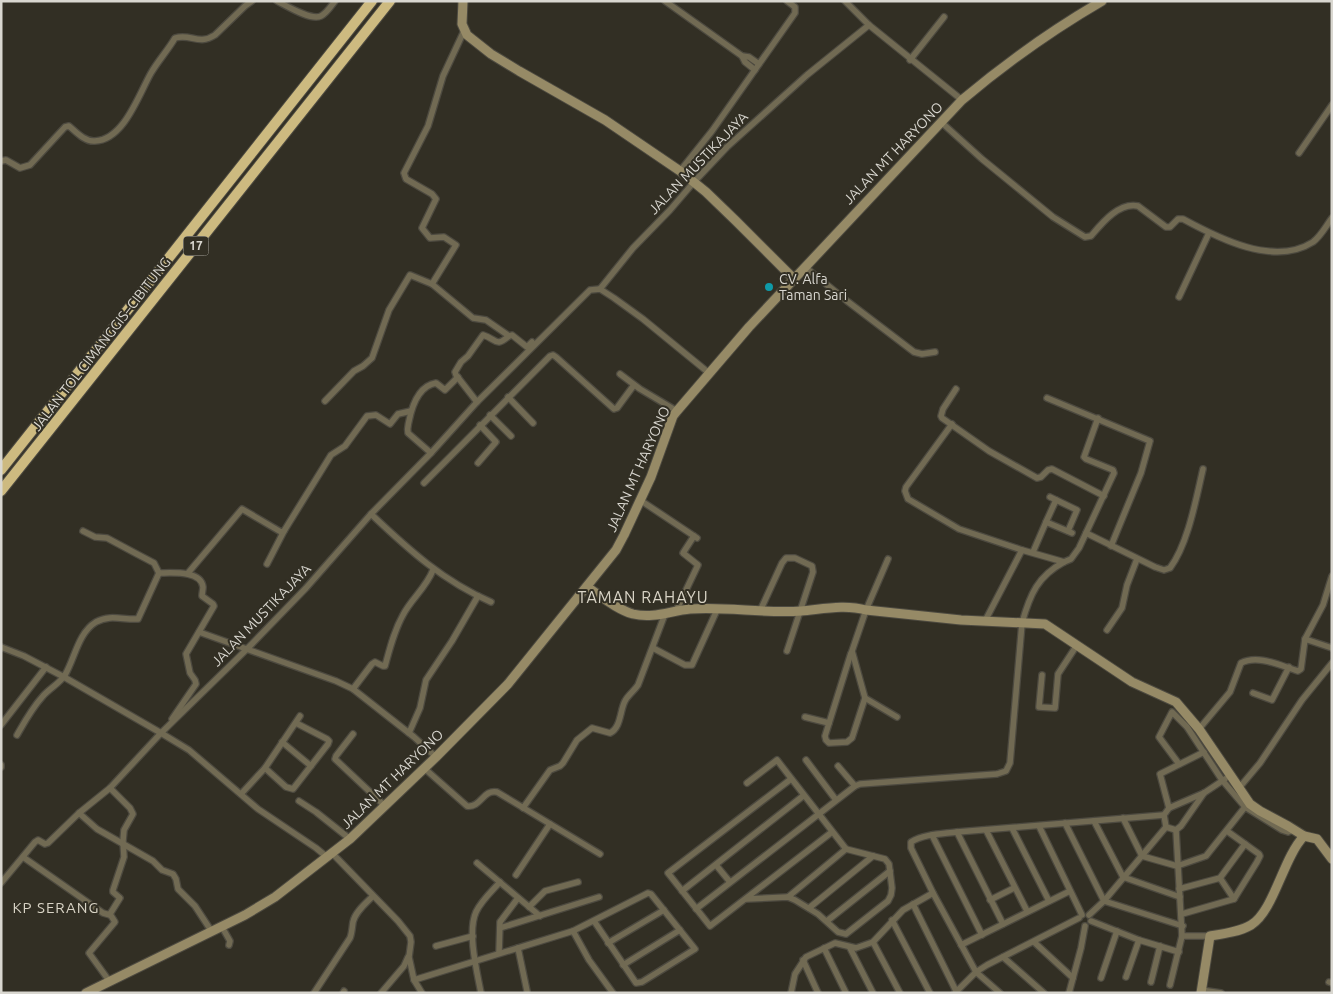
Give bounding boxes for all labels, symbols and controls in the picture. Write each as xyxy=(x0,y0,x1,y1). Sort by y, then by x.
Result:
street label: JALAN MT HARYONO xyxy=(840,99,946,207)
street label: JALAN MUSTIKAJAYA xyxy=(645,109,751,217)
road number: 17 xyxy=(184,237,208,256)
street label: JALAN TOL CIMANGGIS–CIBITUNG xyxy=(28,254,174,434)
place label: CV. Alfa Taman Sari xyxy=(779,271,847,303)
marker: CV. Alfa Taman Sari xyxy=(763,281,775,293)
street label: JALAN MT HARYONO xyxy=(603,404,673,534)
street label: JALAN MUSTIKAJAYA xyxy=(208,561,314,669)
district label: TAMAN RAHAYU xyxy=(577,588,709,606)
street label: JALAN MT HARYONO xyxy=(338,726,446,832)
district label: KP SERANG xyxy=(12,899,100,916)

